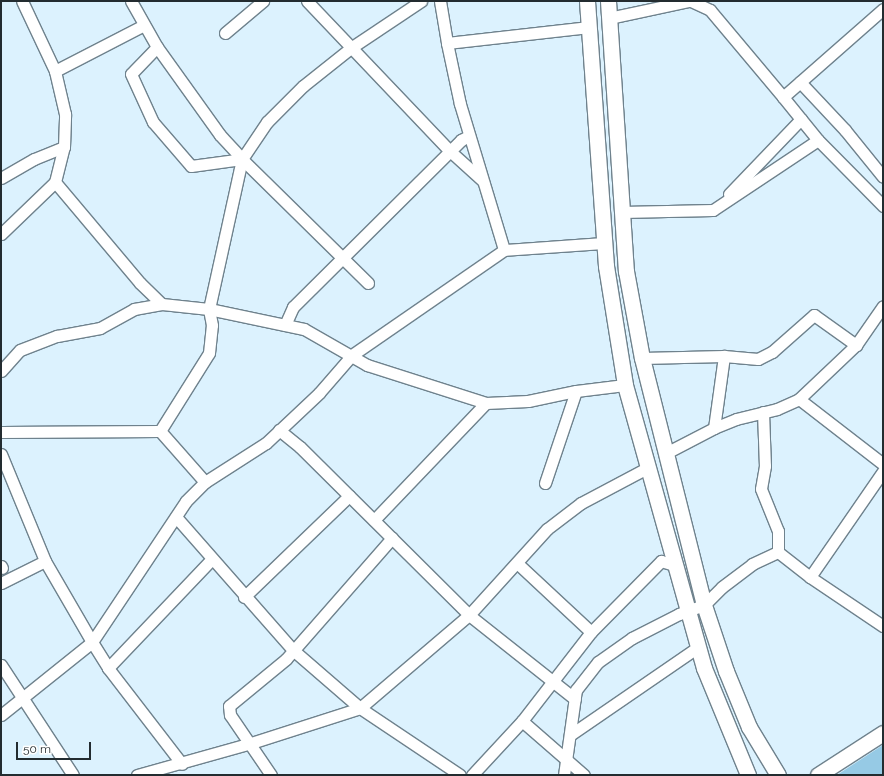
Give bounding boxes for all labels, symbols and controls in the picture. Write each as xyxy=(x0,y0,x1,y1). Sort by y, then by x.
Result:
scale bar xyxy=(18,734,93,760)
text: 50 m xyxy=(23,742,51,756)

